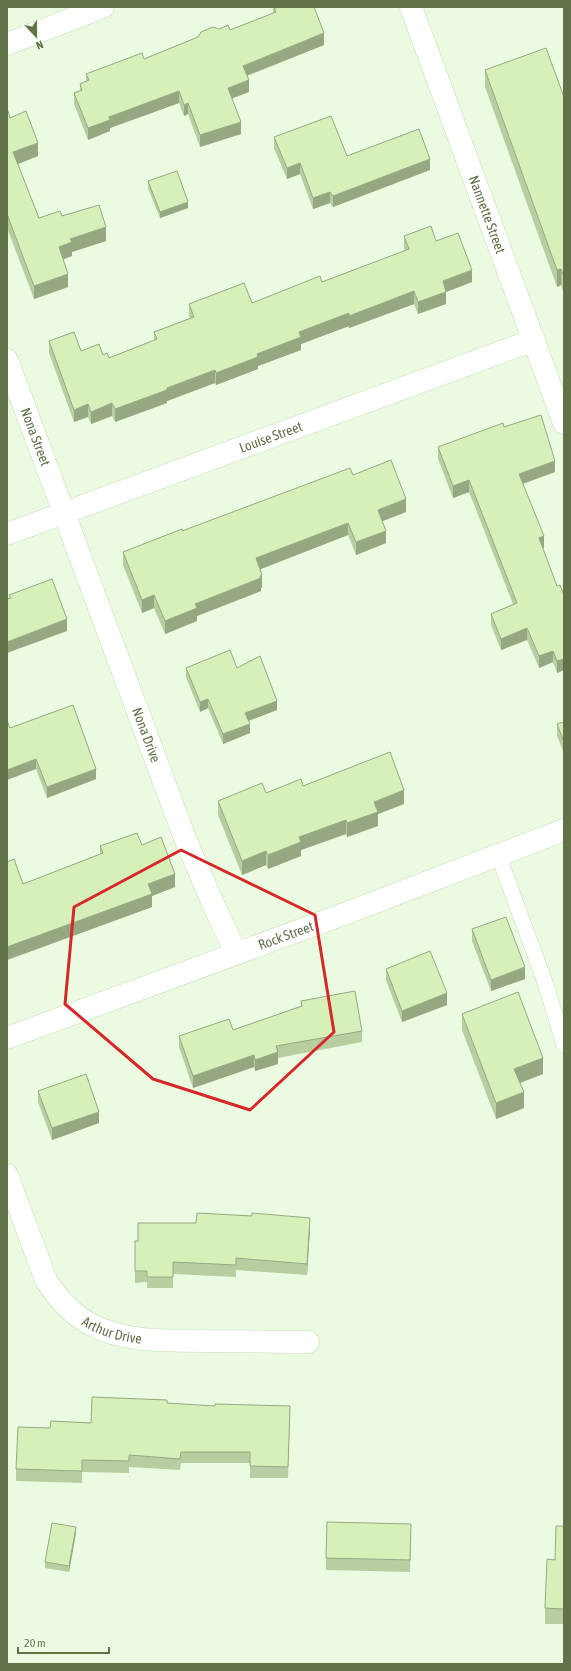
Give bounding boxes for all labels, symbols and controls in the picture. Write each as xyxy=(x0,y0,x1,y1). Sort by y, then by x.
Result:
north arrow xyxy=(16,16,56,56)
text: N xyxy=(34,38,45,52)
street label: Nannette Street xyxy=(466,173,509,256)
street label: Nona Street xyxy=(17,406,54,468)
street label: Louise Street xyxy=(237,418,304,456)
street label: Nona Drive xyxy=(129,705,164,765)
street label: Rock Street xyxy=(256,918,316,953)
street label: Arthur Drive xyxy=(79,1313,143,1347)
scale bar xyxy=(18,1629,109,1655)
text: 20 m xyxy=(24,1636,46,1650)

